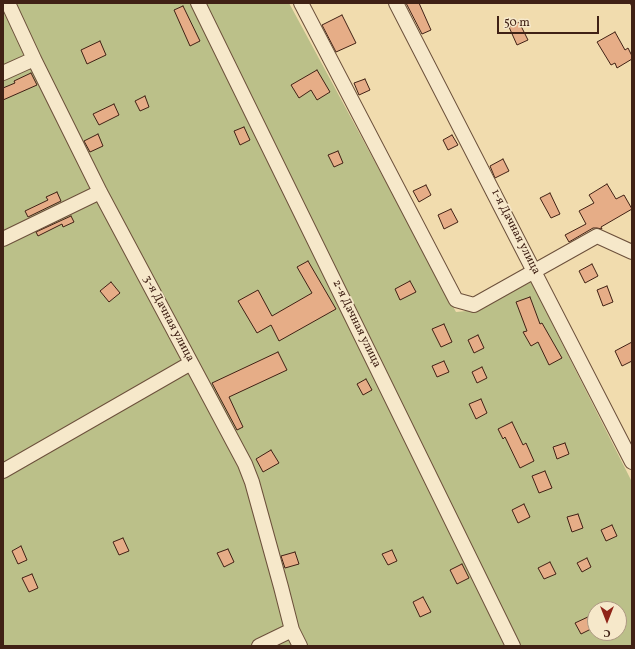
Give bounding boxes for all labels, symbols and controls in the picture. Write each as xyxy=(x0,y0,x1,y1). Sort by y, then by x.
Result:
scale bar xyxy=(499,8,601,34)
text: 50 m xyxy=(504,15,530,31)
street label: 1-я Дачная улица xyxy=(487,187,543,277)
street label: 3-я Дачная улица xyxy=(139,273,197,365)
street label: 2-я Дачная улица xyxy=(328,278,384,370)
north arrow xyxy=(587,601,627,641)
text: С xyxy=(603,625,611,640)

